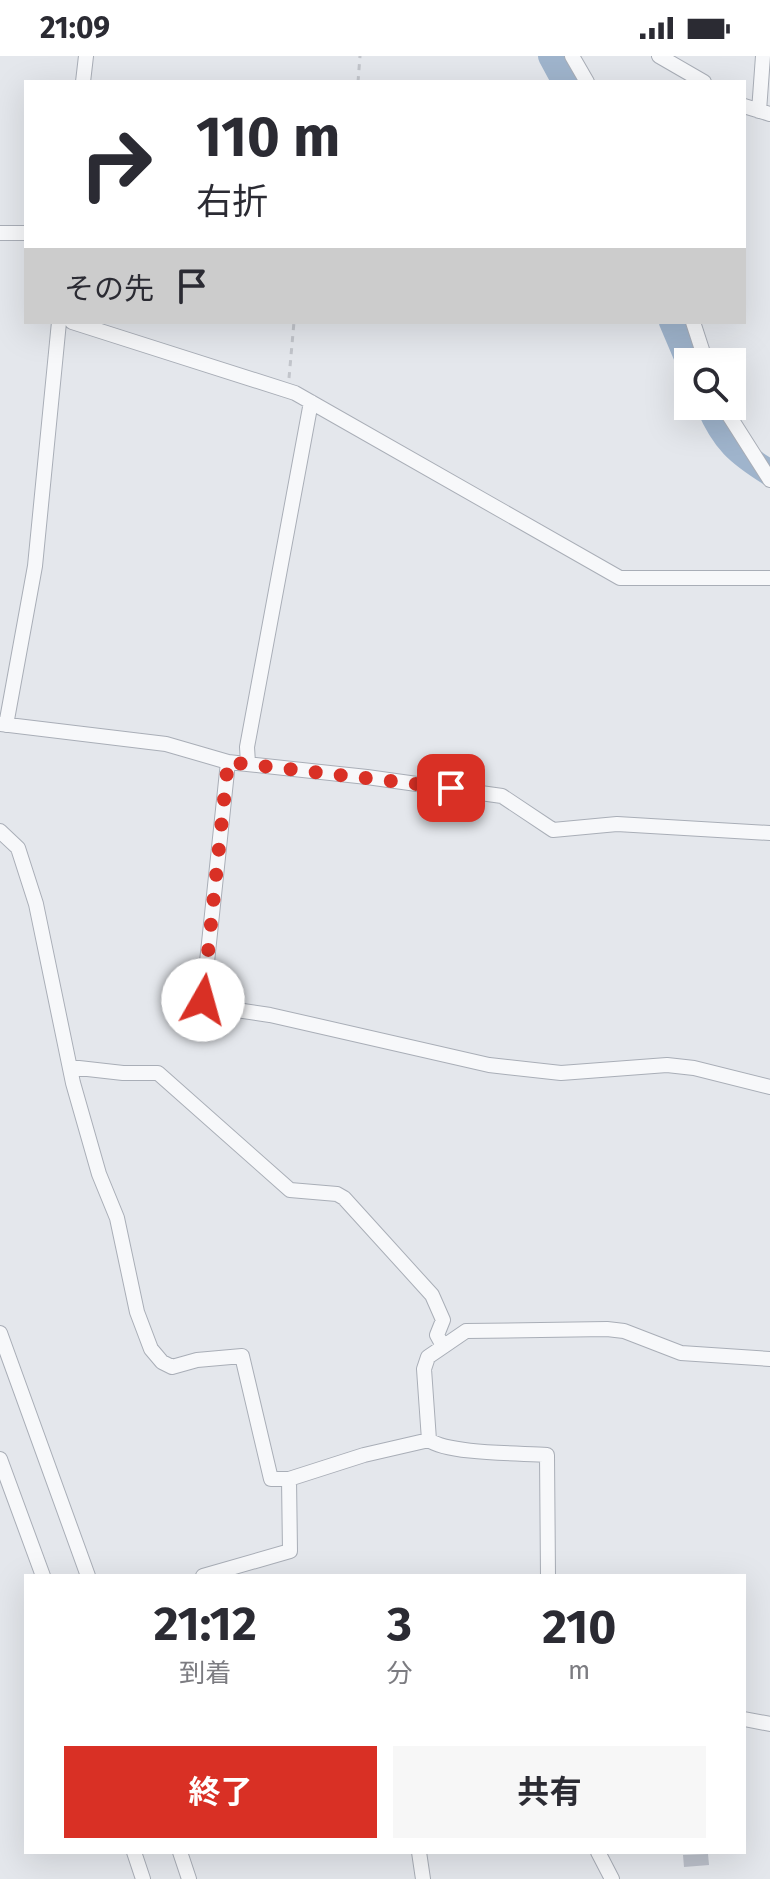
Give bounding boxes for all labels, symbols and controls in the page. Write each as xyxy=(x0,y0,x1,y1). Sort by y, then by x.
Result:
text: 21:09 xyxy=(40,10,110,46)
text: 110 m xyxy=(196,104,340,171)
icon: right xyxy=(64,112,168,216)
text: 右折 xyxy=(196,180,268,224)
icon: arrive xyxy=(170,264,214,308)
text: その先 xyxy=(64,271,154,307)
map controls xyxy=(674,348,746,420)
button: search xyxy=(674,348,746,420)
pin xyxy=(417,754,485,822)
icon: arrive xyxy=(429,766,473,810)
position arrow xyxy=(161,958,245,1042)
text: 21:12 xyxy=(154,1595,257,1653)
text: 3 xyxy=(387,1595,412,1653)
text: 210 xyxy=(542,1598,616,1656)
text: m xyxy=(568,1655,590,1686)
text: 到着 xyxy=(179,1658,231,1689)
text: 分 xyxy=(386,1658,412,1689)
button: 終了 xyxy=(64,1746,377,1838)
button: 共有 xyxy=(393,1746,706,1838)

